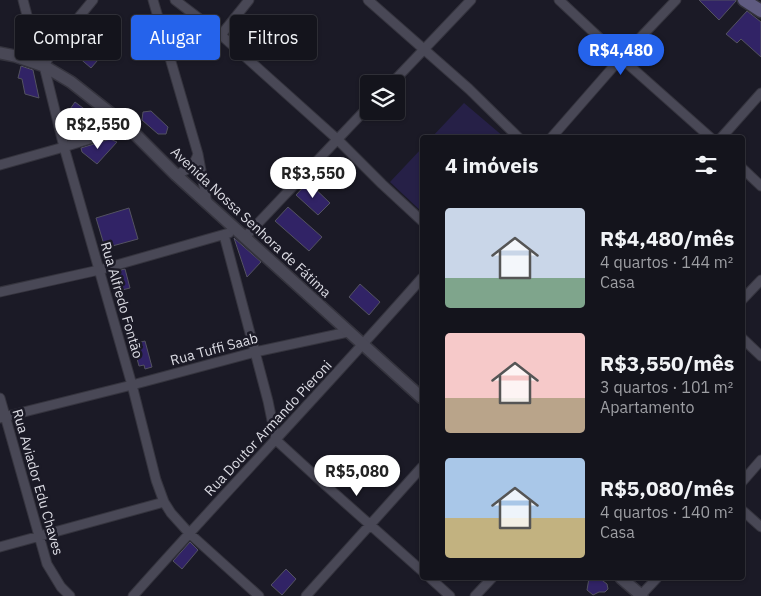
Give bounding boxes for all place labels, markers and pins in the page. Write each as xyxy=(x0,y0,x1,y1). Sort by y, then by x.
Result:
pin: R$4,480 xyxy=(575,34,667,76)
pin: R$2,550 xyxy=(52,108,144,150)
pin: R$3,550 xyxy=(267,156,359,199)
pin: R$5,080 xyxy=(311,454,403,497)

